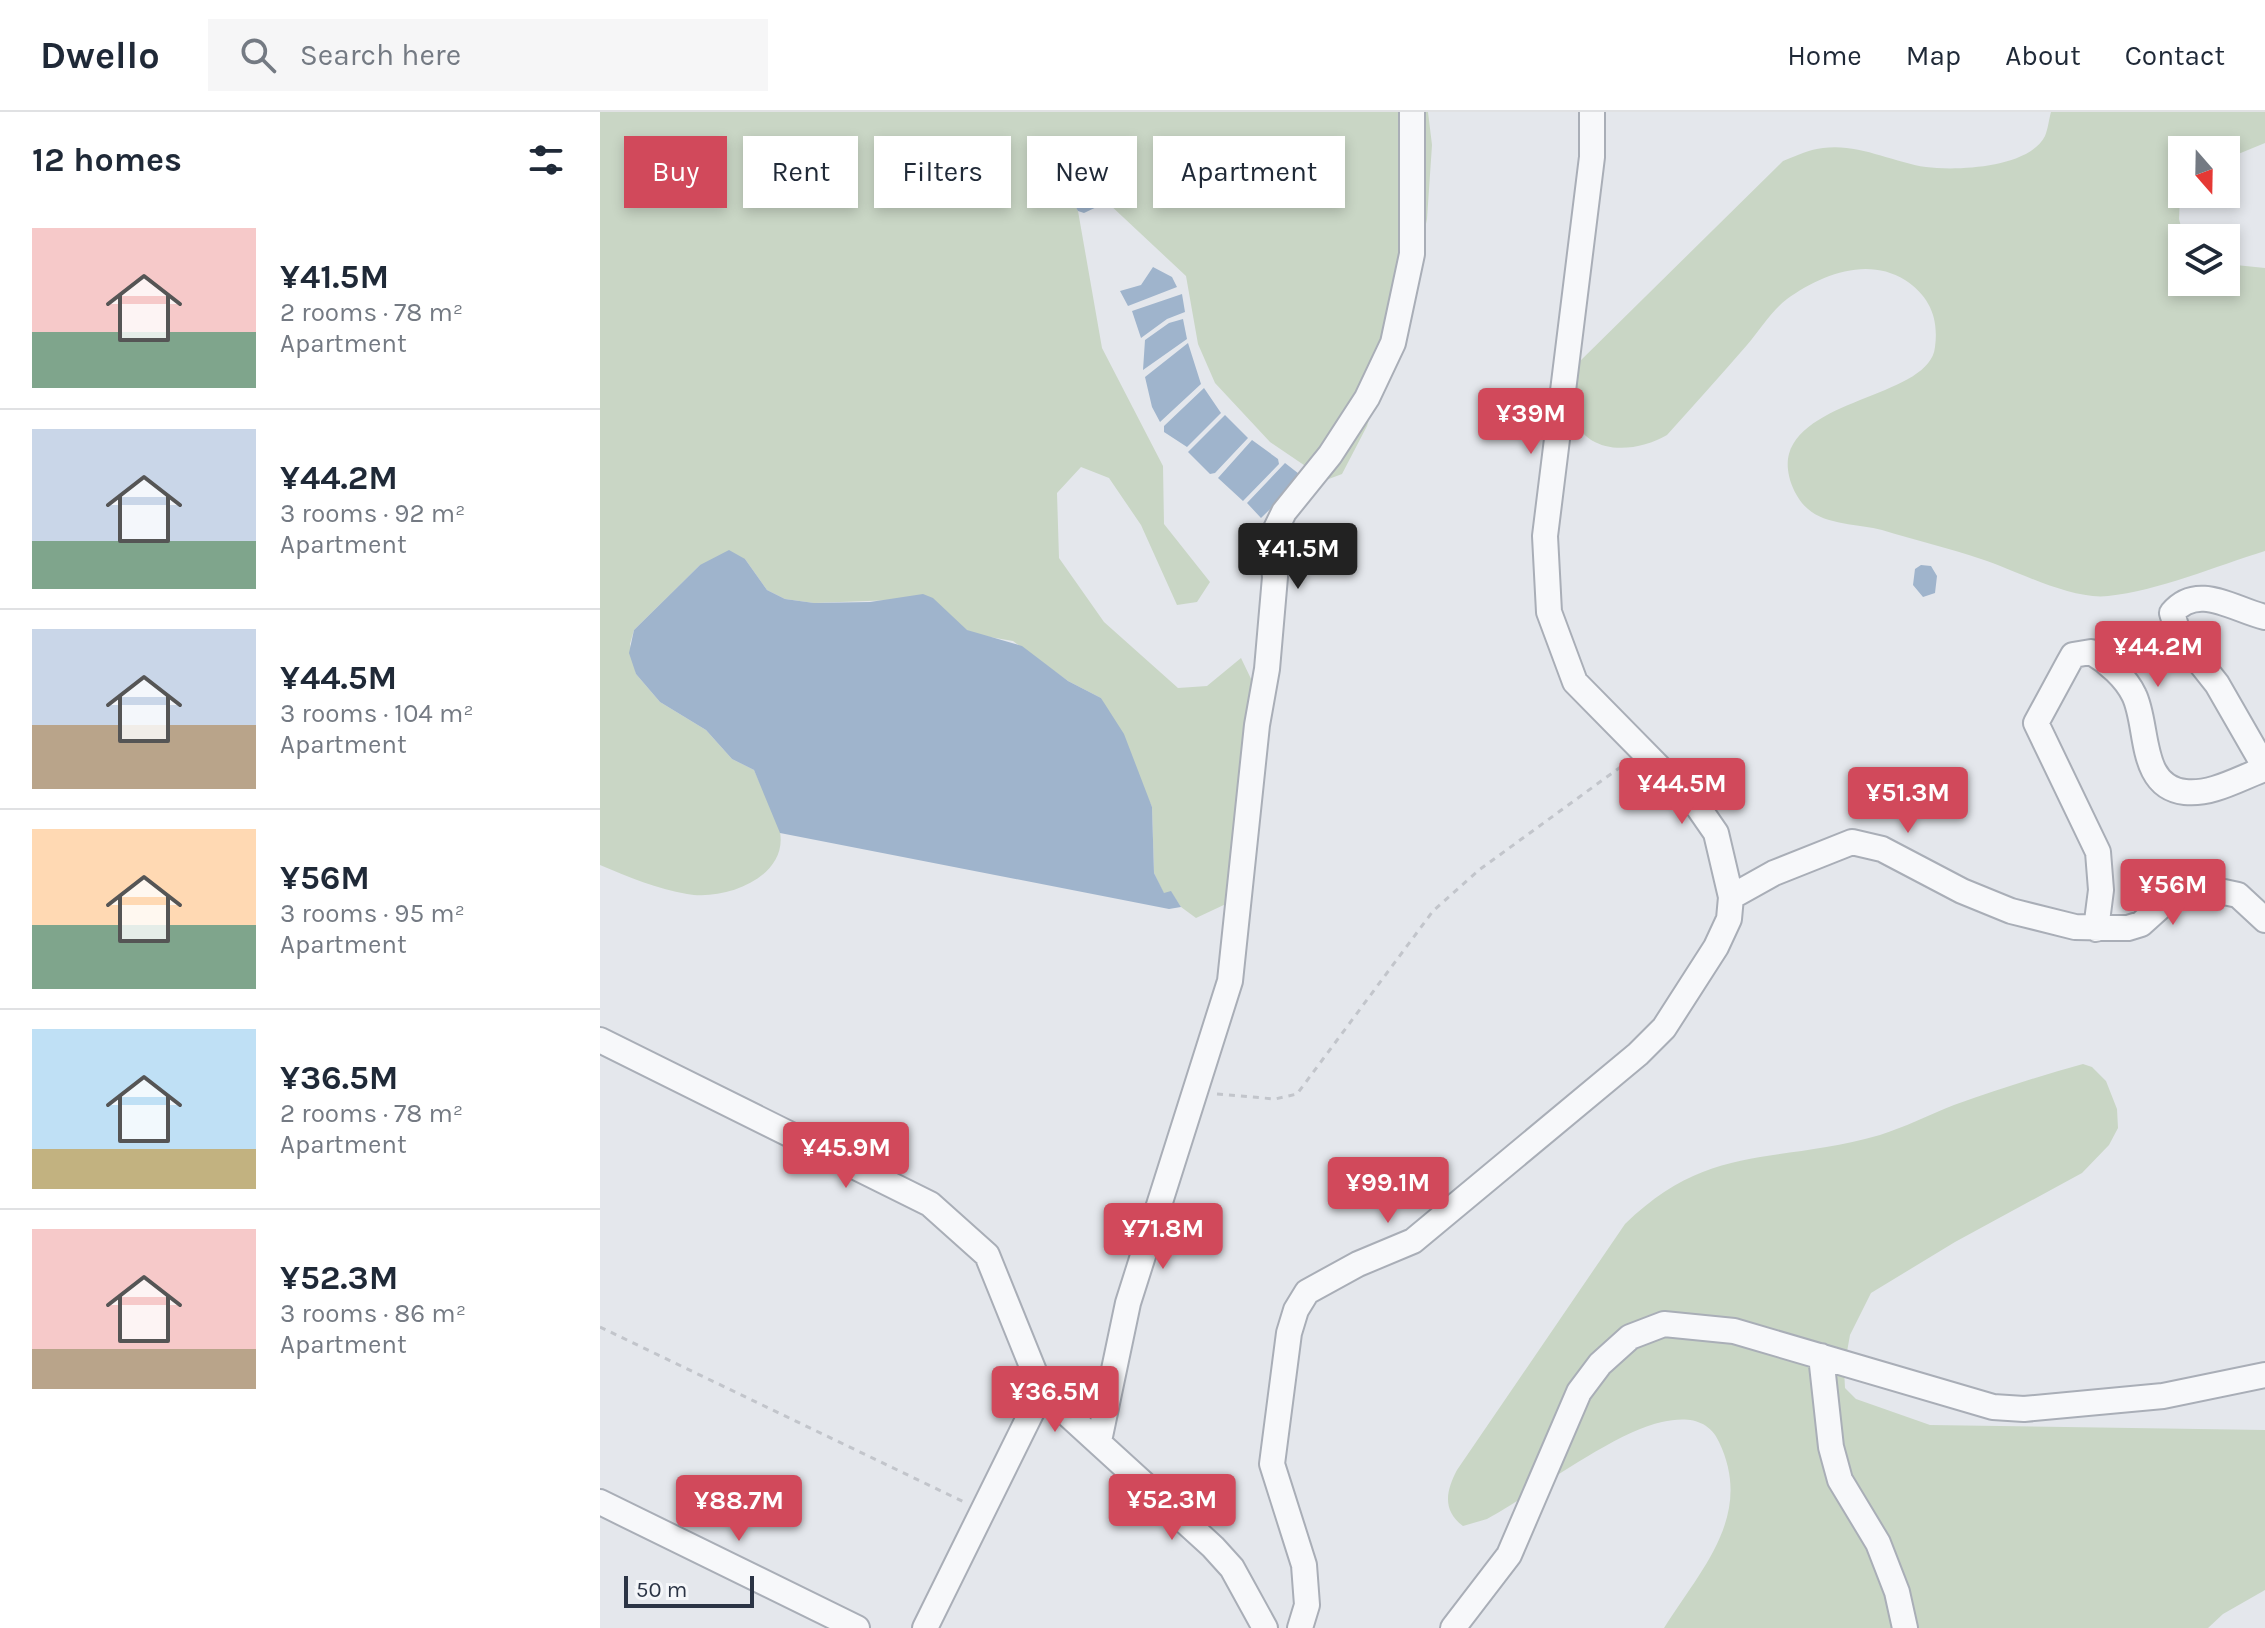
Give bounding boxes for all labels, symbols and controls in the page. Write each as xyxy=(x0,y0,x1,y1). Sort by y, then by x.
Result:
search box xyxy=(208,19,768,91)
text: Dwello xyxy=(40,33,160,78)
icon: search xyxy=(236,33,280,77)
text: Search here xyxy=(300,37,461,73)
text: Home xyxy=(1787,39,1862,72)
text: Map xyxy=(1906,39,1961,72)
text: About xyxy=(2005,39,2081,72)
text: Contact xyxy=(2125,39,2225,72)
chip: Buy xyxy=(624,136,727,208)
chip: Rent xyxy=(743,136,858,208)
chip: Filters xyxy=(874,136,1011,208)
chip: New xyxy=(1027,136,1137,208)
chip: Apartment xyxy=(1153,136,1345,208)
north arrow xyxy=(2168,136,2240,208)
map controls xyxy=(2168,136,2240,296)
icon: filters xyxy=(524,138,568,182)
text: 12 homes xyxy=(32,140,182,180)
button: layers xyxy=(2168,224,2240,296)
text: ¥41.5M xyxy=(280,257,389,297)
icon: home xyxy=(96,260,192,356)
text: 2 rooms · 78 m² xyxy=(280,297,463,328)
text: Apartment xyxy=(280,328,407,359)
pin: ¥39M xyxy=(1484,388,1578,456)
text: ¥39M xyxy=(1496,398,1566,429)
text: ¥44.2M xyxy=(280,458,398,498)
icon: home xyxy=(96,461,192,557)
text: 3 rooms · 92 m² xyxy=(280,498,465,529)
pin: ¥41.5M xyxy=(1233,523,1363,591)
text: Apartment xyxy=(280,529,407,560)
text: ¥41.5M xyxy=(1256,533,1340,564)
pin: ¥44.2M xyxy=(2093,621,2223,689)
text: ¥44.2M xyxy=(2113,631,2203,662)
text: ¥44.5M xyxy=(280,658,397,698)
icon: home xyxy=(96,661,192,757)
text: 3 rooms · 104 m² xyxy=(280,698,474,729)
text: Apartment xyxy=(280,729,407,760)
pin: ¥44.5M xyxy=(1617,758,1747,826)
pin: ¥51.3M xyxy=(1843,767,1973,835)
text: ¥44.5M xyxy=(1637,768,1727,799)
text: ¥51.3M xyxy=(1866,777,1950,808)
text: ¥56M xyxy=(280,858,370,898)
pin: ¥56M xyxy=(2126,859,2220,927)
icon: home xyxy=(96,861,192,957)
text: ¥56M xyxy=(2139,869,2207,900)
text: 3 rooms · 95 m² xyxy=(280,898,465,929)
text: Apartment xyxy=(280,929,407,960)
text: ¥36.5M xyxy=(280,1058,399,1098)
icon: home xyxy=(96,1061,192,1157)
text: 2 rooms · 78 m² xyxy=(280,1098,463,1129)
pin: ¥45.9M xyxy=(781,1122,911,1190)
text: Apartment xyxy=(280,1129,407,1160)
text: ¥45.9M xyxy=(801,1132,891,1163)
pin: ¥99.1M xyxy=(1323,1157,1453,1225)
text: ¥99.1M xyxy=(1346,1167,1430,1198)
pin: ¥71.8M xyxy=(1098,1203,1228,1271)
text: ¥71.8M xyxy=(1122,1213,1204,1244)
text: ¥52.3M xyxy=(280,1258,399,1298)
icon: home xyxy=(96,1261,192,1357)
text: 3 rooms · 86 m² xyxy=(280,1298,466,1329)
text: Apartment xyxy=(280,1329,407,1360)
pin: ¥36.5M xyxy=(990,1366,1120,1434)
text: ¥36.5M xyxy=(1010,1376,1100,1407)
pin: ¥52.3M xyxy=(1107,1474,1237,1542)
pin: ¥88.7M xyxy=(674,1475,804,1543)
text: ¥52.3M xyxy=(1127,1484,1217,1515)
text: ¥88.7M xyxy=(694,1485,784,1516)
scale bar xyxy=(624,1572,754,1608)
text: 50 m xyxy=(636,1577,687,1603)

